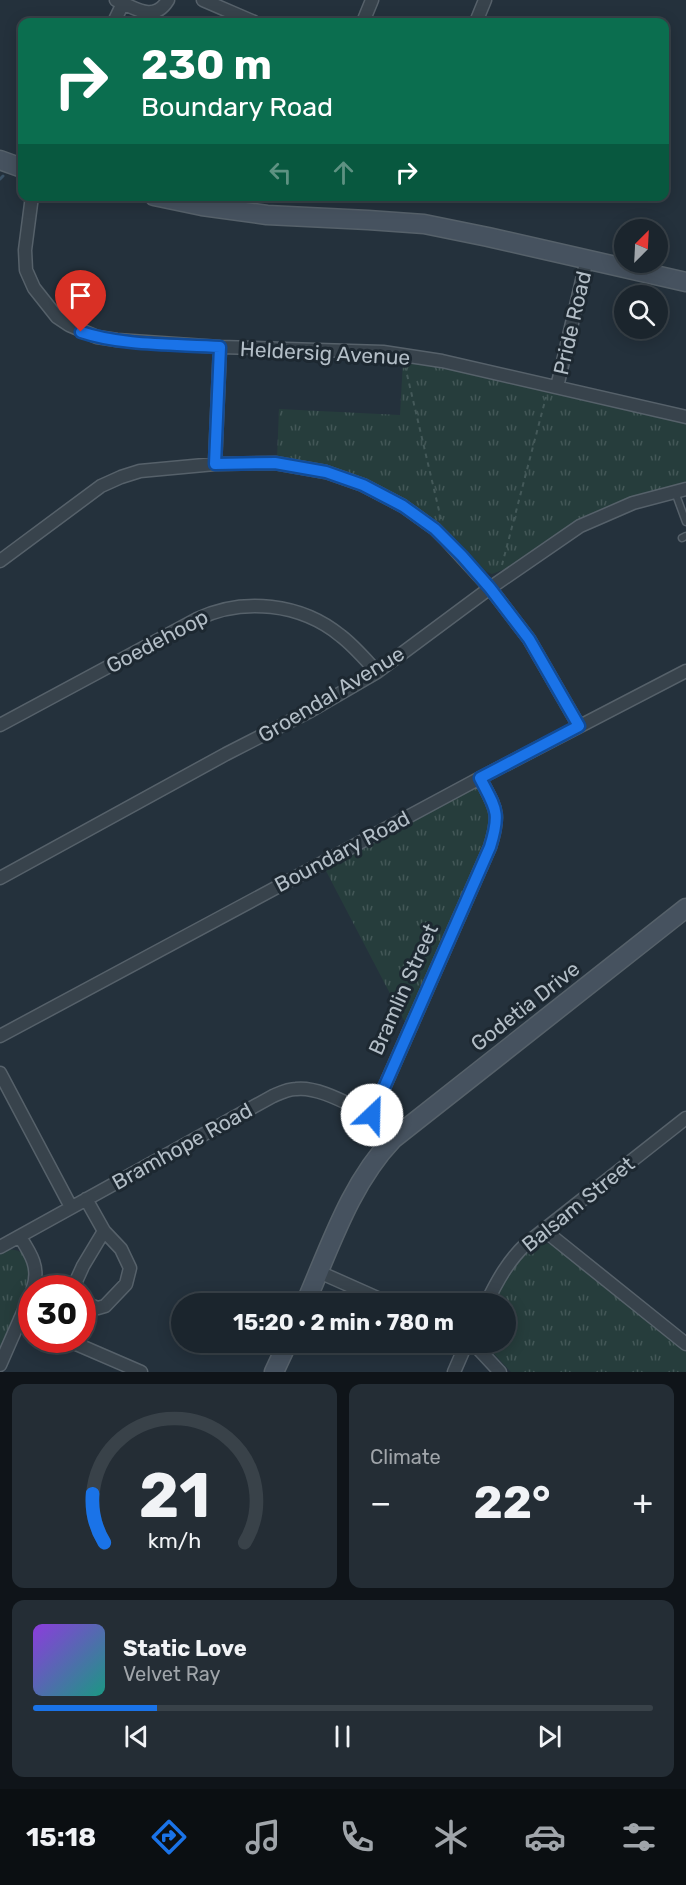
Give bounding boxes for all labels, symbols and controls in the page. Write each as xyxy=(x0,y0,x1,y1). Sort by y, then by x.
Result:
text: 230 m xyxy=(141,40,272,90)
icon: right xyxy=(42,42,120,120)
text: Boundary Road xyxy=(141,91,333,123)
icon: left xyxy=(264,156,297,189)
icon: ahead xyxy=(327,156,360,189)
icon: right xyxy=(390,156,423,189)
north arrow xyxy=(614,219,668,273)
map controls xyxy=(614,219,668,339)
street label: Pride Road xyxy=(548,269,596,377)
pin xyxy=(55,270,106,332)
icon: arrive xyxy=(64,279,97,312)
button: search xyxy=(614,285,668,339)
street label: Heldersig Avenue xyxy=(239,336,411,370)
street label: Goedehoop xyxy=(102,604,212,678)
street label: Groendal Avenue xyxy=(253,641,409,747)
street label: Boundary Road xyxy=(270,805,414,897)
street label: Bramlin Street xyxy=(363,920,443,1058)
street label: Godetia Drive xyxy=(466,956,584,1056)
position arrow xyxy=(340,1083,404,1147)
street label: Bramhope Road xyxy=(108,1097,256,1195)
street label: Balsam Street xyxy=(517,1151,639,1257)
speed limit sign: 30 xyxy=(18,1275,96,1353)
text: 15:20 · 2 min · 780 m xyxy=(233,1309,454,1336)
text: Climate xyxy=(370,1445,441,1469)
text: 21 xyxy=(139,1459,210,1533)
text: 22° xyxy=(473,1476,550,1529)
text: − xyxy=(370,1483,391,1522)
text: + xyxy=(632,1483,653,1522)
text: km/h xyxy=(148,1528,201,1553)
text: Static Love xyxy=(123,1635,247,1662)
text: Velvet Ray xyxy=(123,1662,221,1686)
icon: previous xyxy=(120,1720,153,1753)
icon: pause xyxy=(326,1720,359,1753)
icon: next xyxy=(533,1720,566,1753)
icon: directions xyxy=(148,1816,190,1858)
icon: music xyxy=(242,1816,284,1858)
icon: phone xyxy=(336,1816,378,1858)
icon: climate xyxy=(430,1816,472,1858)
icon: car xyxy=(524,1816,566,1858)
icon: filters xyxy=(618,1816,660,1858)
text: 15:18 xyxy=(26,1821,96,1853)

